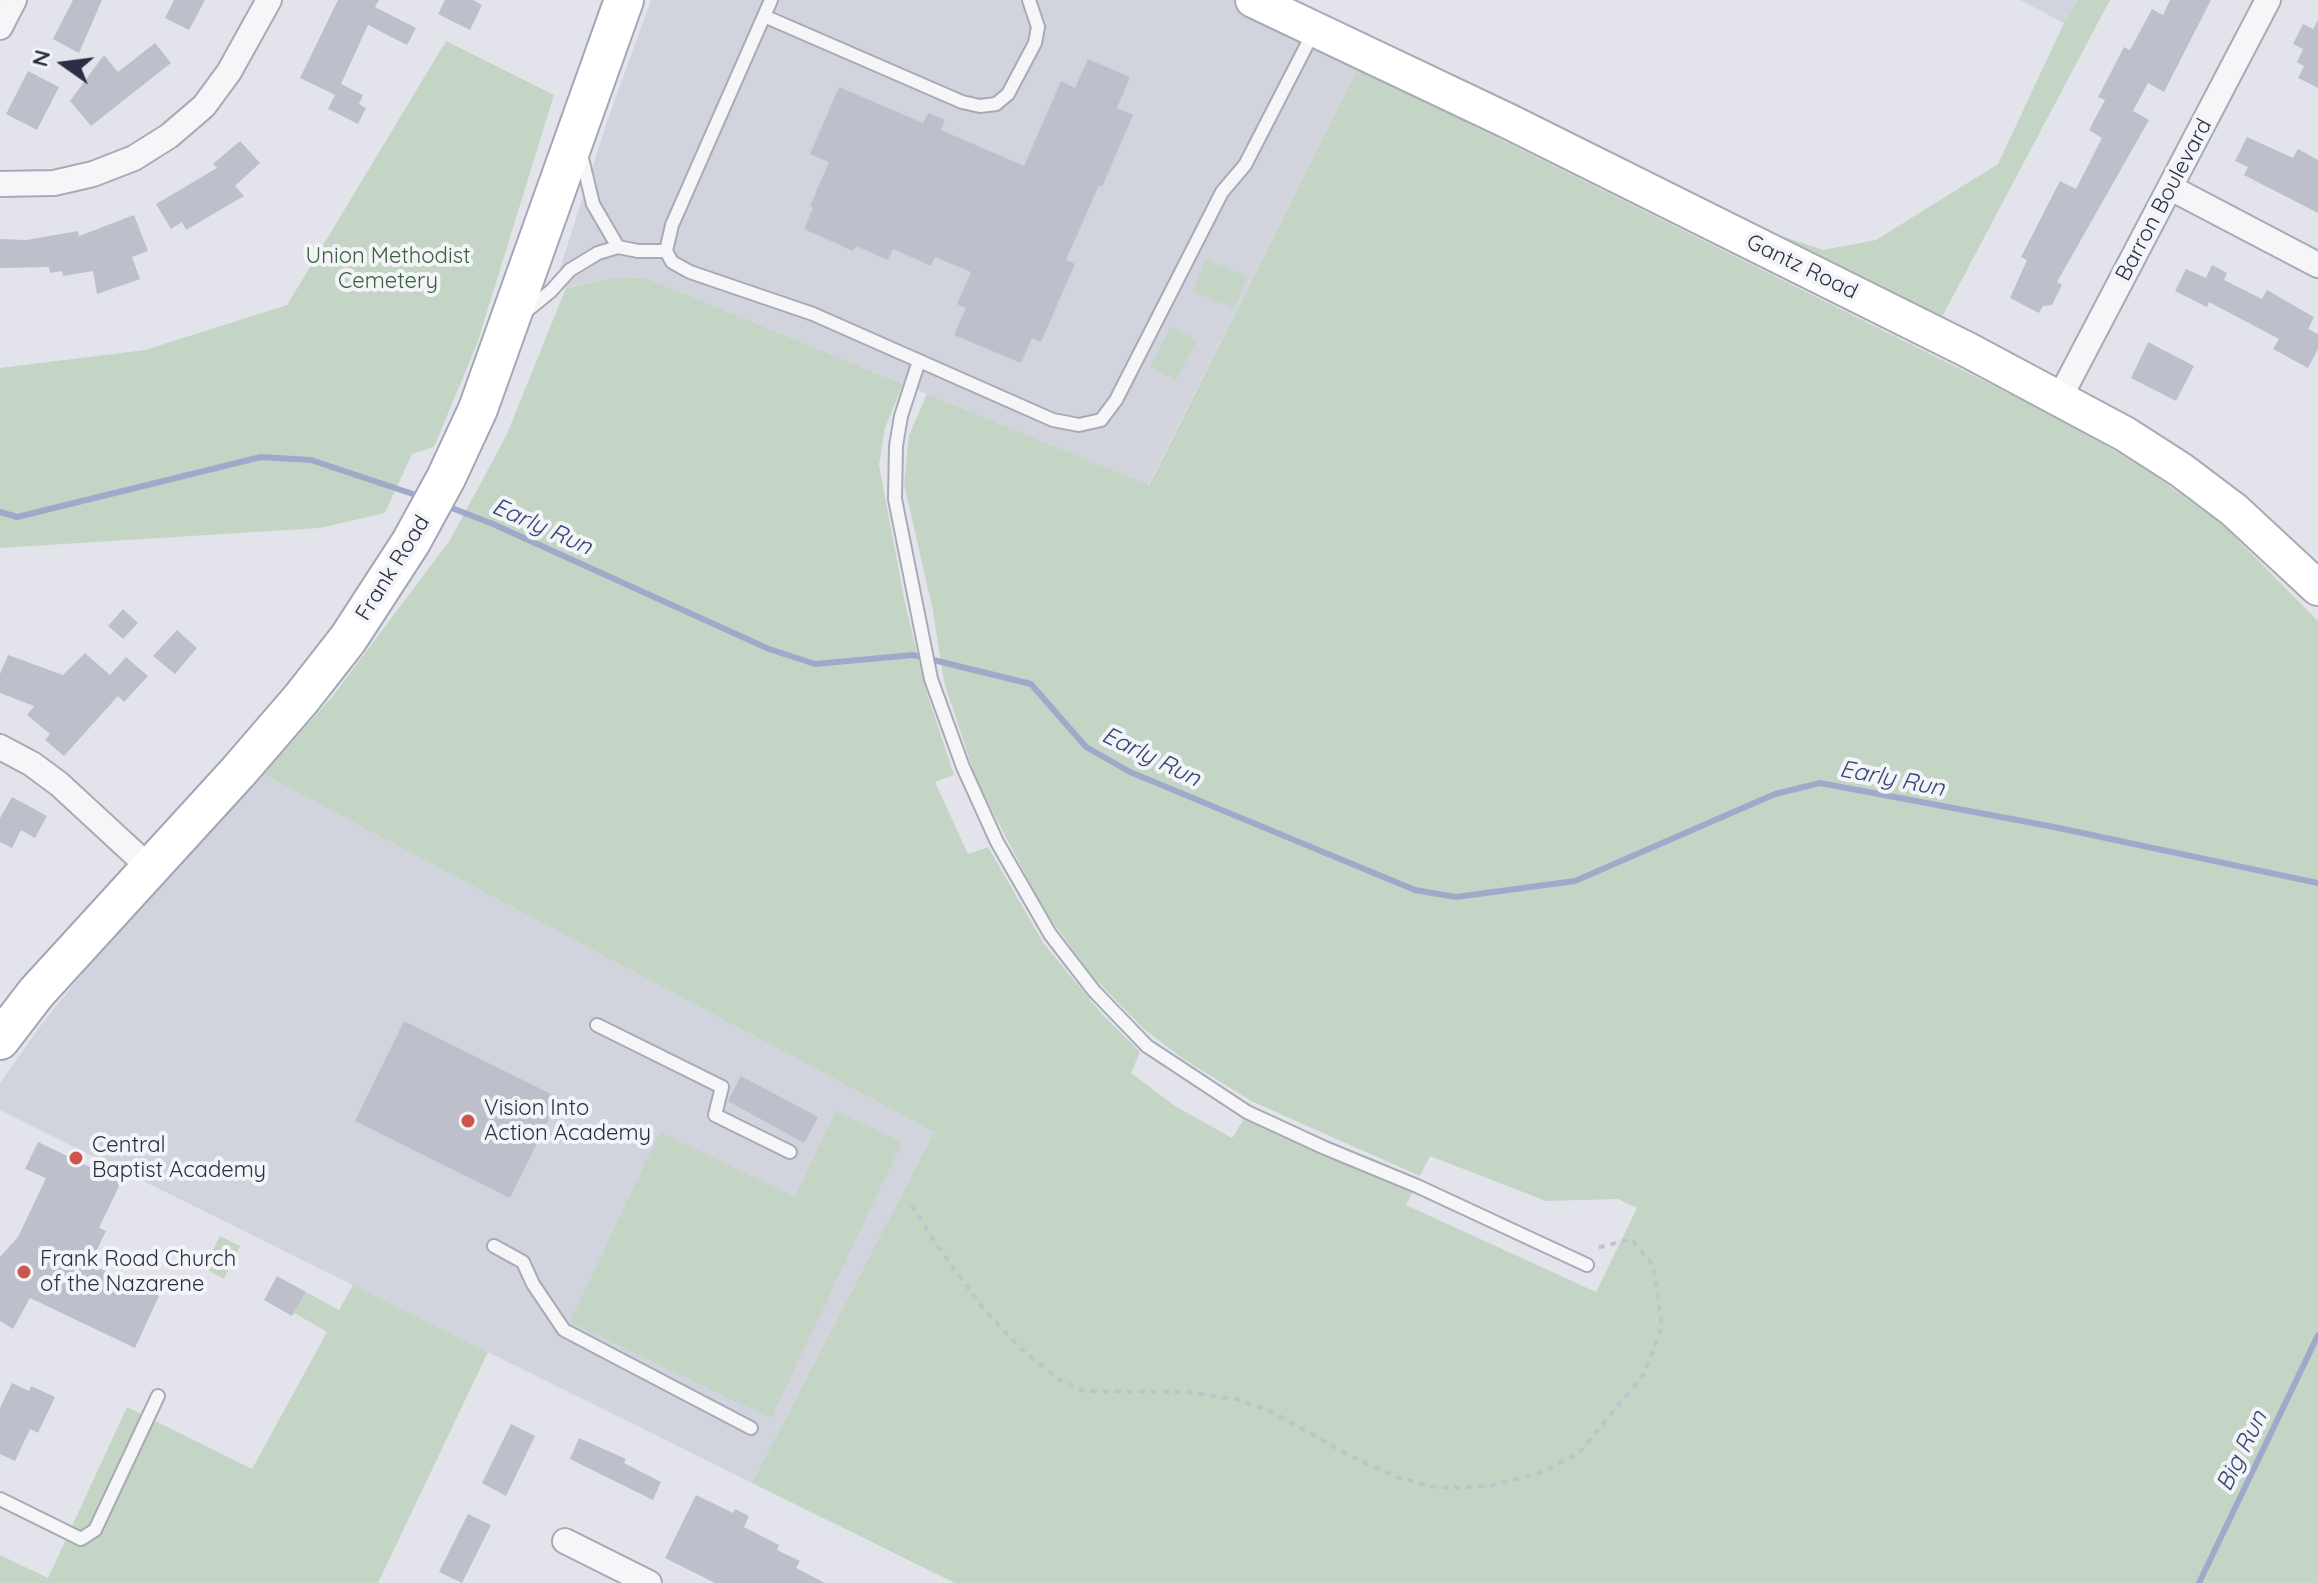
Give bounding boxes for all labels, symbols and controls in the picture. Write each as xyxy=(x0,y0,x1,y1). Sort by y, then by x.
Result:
north arrow xyxy=(24,24,104,104)
text: N xyxy=(25,47,56,69)
street label: Barron Boulevard xyxy=(2110,115,2218,285)
street label: Gantz Road xyxy=(1742,229,1862,305)
park label: Union Methodist Cemetery xyxy=(306,243,470,294)
water label: Early Run xyxy=(488,492,596,562)
street label: Frank Road xyxy=(350,511,436,625)
water label: Early Run xyxy=(1097,721,1205,793)
water label: Early Run xyxy=(1837,755,1947,803)
place label: Vision Into Action Academy xyxy=(484,1095,651,1146)
marker: Vision Into Action Academy xyxy=(459,1112,477,1130)
place label: Central Baptist Academy xyxy=(92,1132,266,1184)
marker: Central Baptist Academy xyxy=(67,1149,85,1167)
place label: Frank Road Church of the Nazarene xyxy=(40,1246,236,1298)
marker: Frank Road Church of the Nazarene xyxy=(15,1263,33,1281)
water label: Big Run xyxy=(2210,1406,2274,1496)

